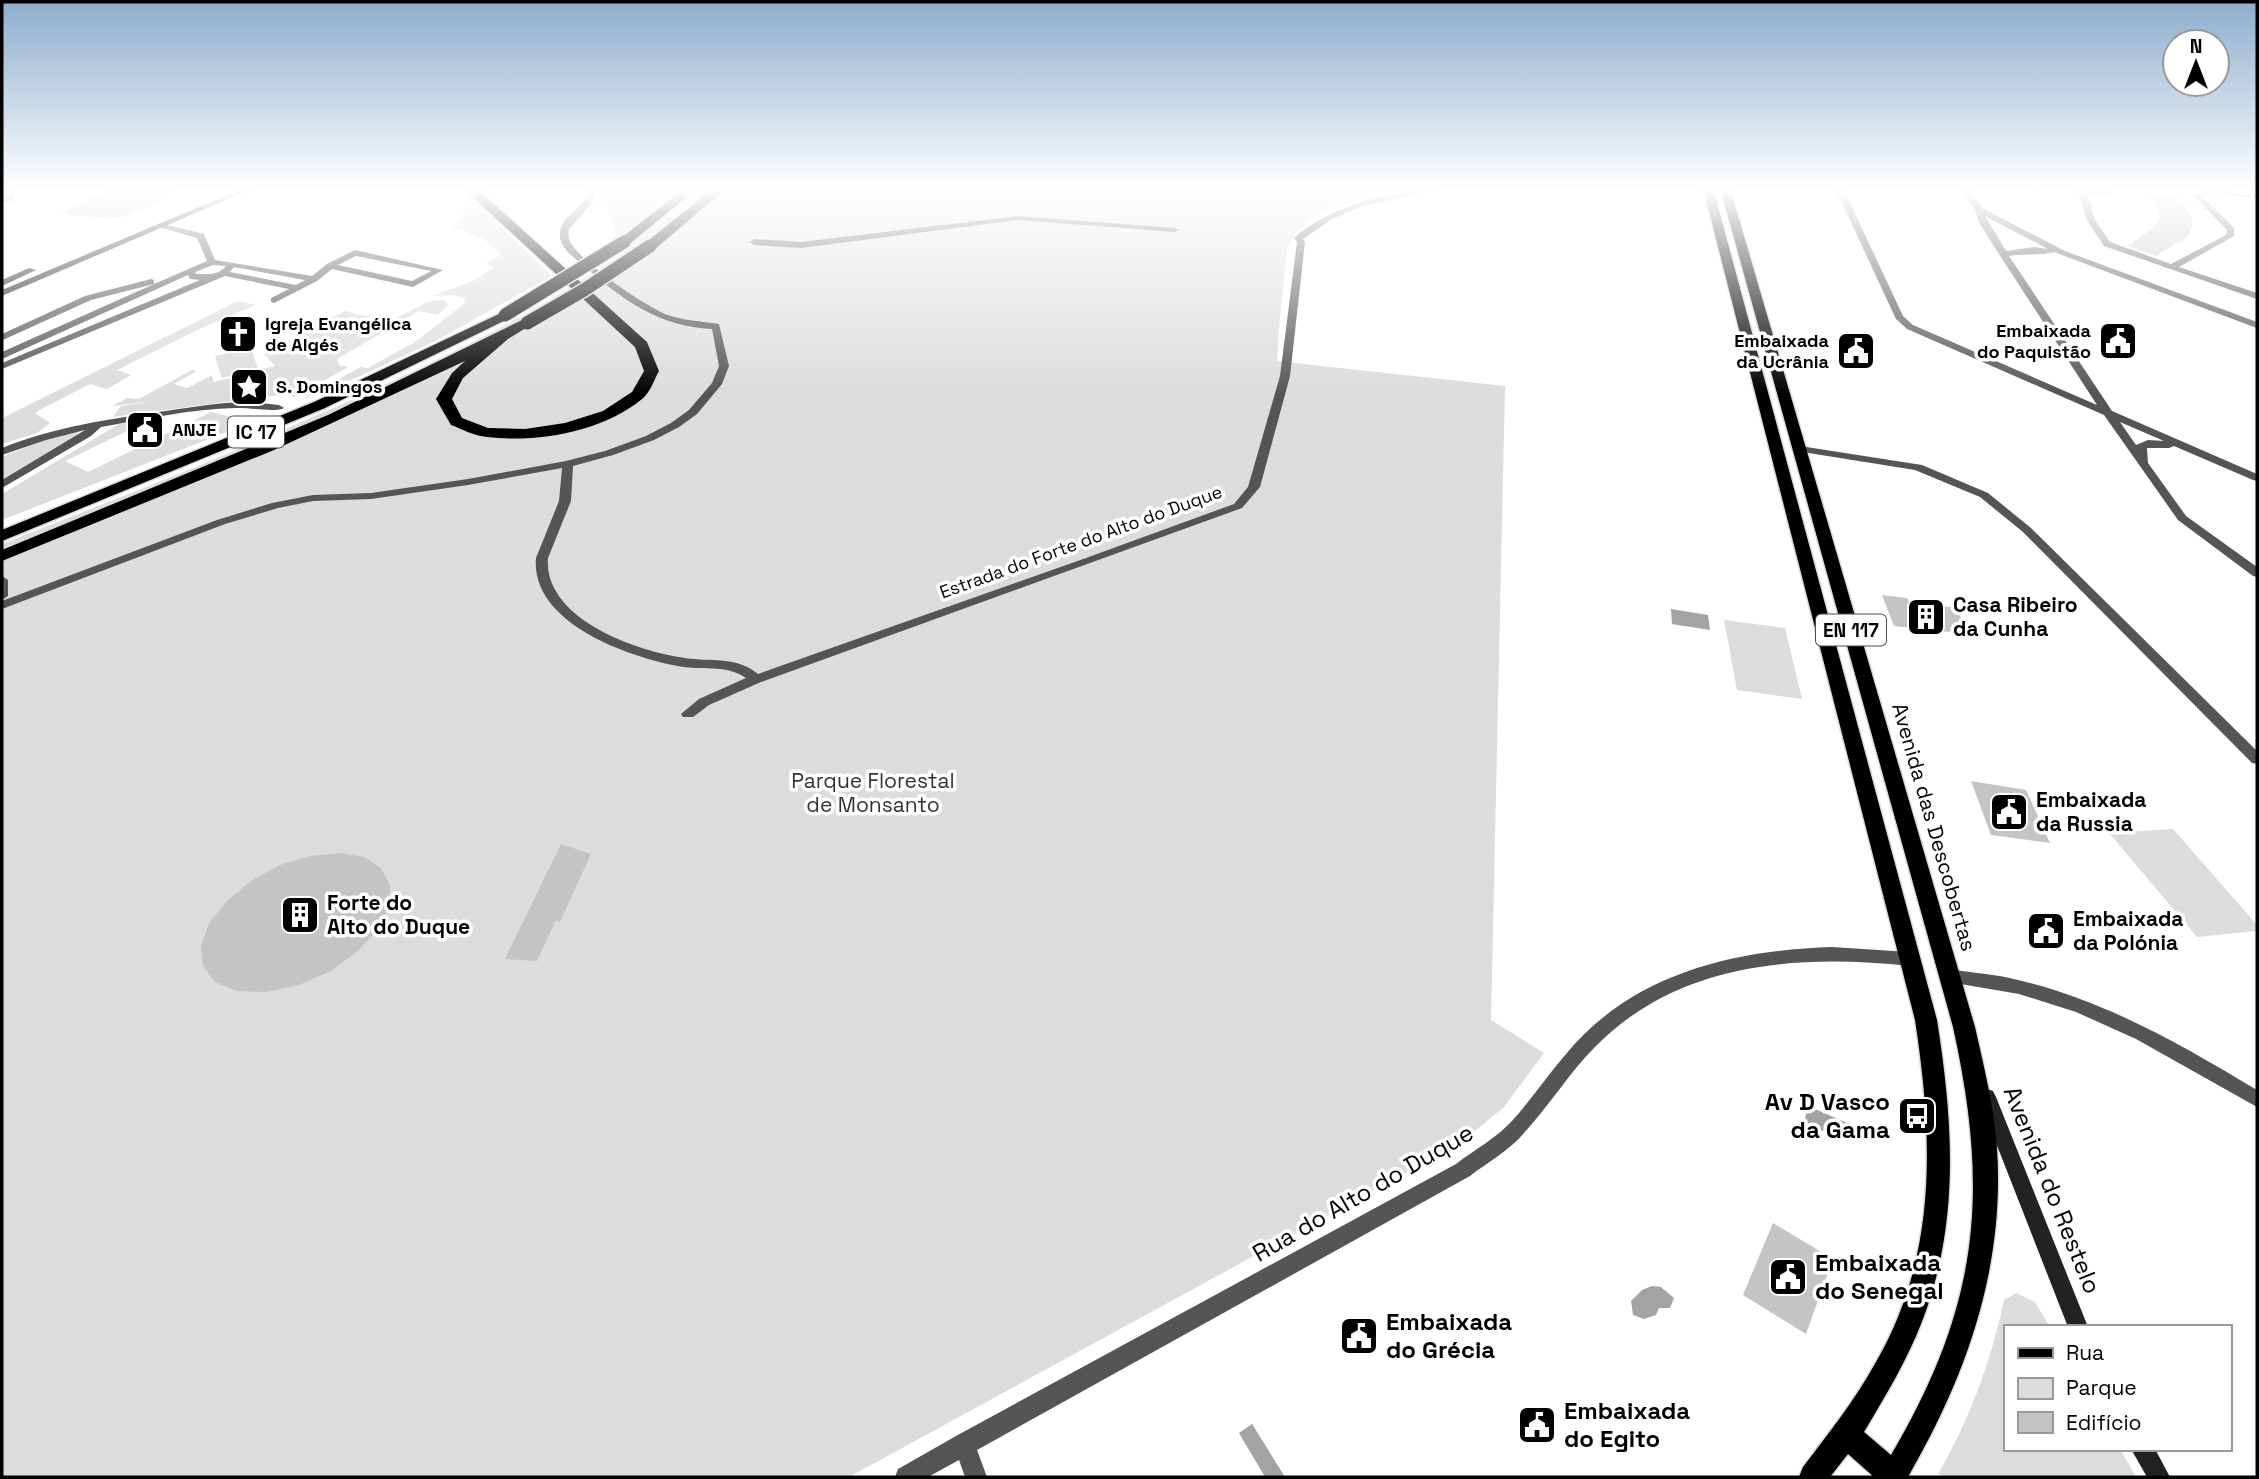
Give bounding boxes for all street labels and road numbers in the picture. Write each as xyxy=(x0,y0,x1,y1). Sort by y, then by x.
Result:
road number: IC 17 xyxy=(228,416,284,448)
street label: Estrada do Forte do Alto do Duque xyxy=(936,480,1225,603)
road number: EN 117 xyxy=(1816,614,1886,646)
street label: Avenida das Descobertas xyxy=(1886,700,1983,954)
street label: Avenida do Restelo xyxy=(1997,1082,2108,1298)
street label: Rua do Alto do Duque xyxy=(1247,1117,1479,1268)

